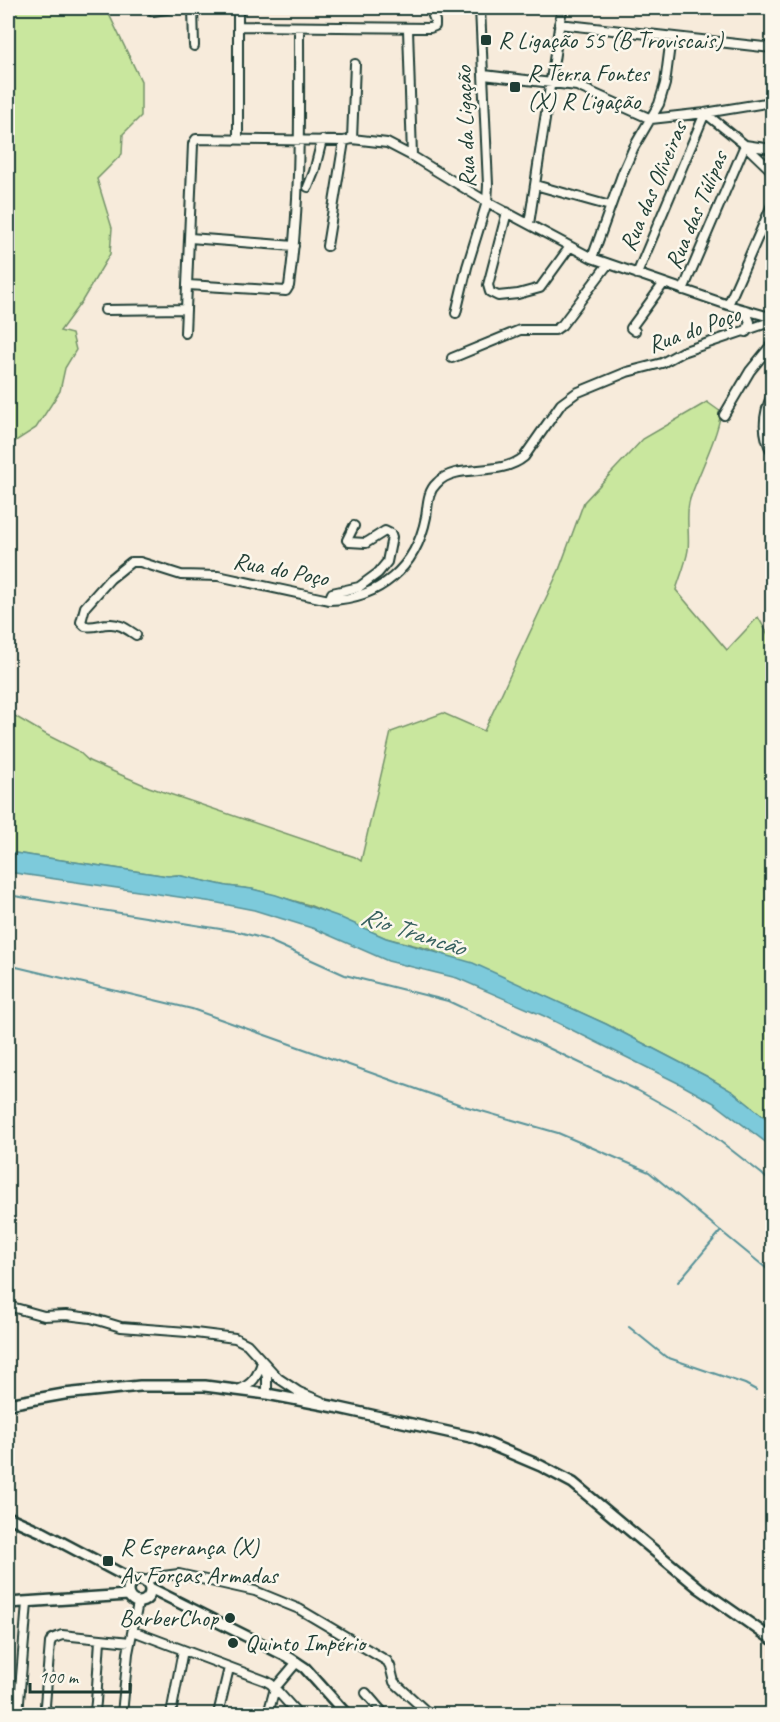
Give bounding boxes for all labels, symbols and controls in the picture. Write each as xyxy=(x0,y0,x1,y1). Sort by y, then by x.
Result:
place label: R Ligação 55 (B Troviscais) xyxy=(498,25,724,55)
marker: R Ligação 55 (B Troviscais) xyxy=(479,33,493,47)
place label: R Terra Fontes (X) R Ligação xyxy=(527,58,651,116)
street label: Rua da Ligação xyxy=(448,64,482,189)
marker: R Terra Fontes (X) R Ligação xyxy=(508,80,522,94)
street label: Rua das Oliveiras xyxy=(612,115,694,255)
street label: Rua das Túlipas xyxy=(658,145,735,273)
street label: Rua do Poço xyxy=(644,298,746,360)
street label: Rua do Poço xyxy=(231,545,333,593)
water label: Rio Trancão xyxy=(357,899,472,965)
place label: R Esperança (X) Av Forças Armadas xyxy=(120,1532,279,1590)
marker: R Esperança (X) Av Forças Armadas xyxy=(101,1554,115,1568)
place label: BarberChop xyxy=(119,1603,220,1633)
marker: BarberChop xyxy=(223,1611,237,1625)
place label: Quinto Império xyxy=(245,1628,368,1658)
marker: Quinto Império xyxy=(226,1636,240,1650)
scale bar xyxy=(30,1656,130,1694)
text: 100 m xyxy=(39,1666,80,1688)

